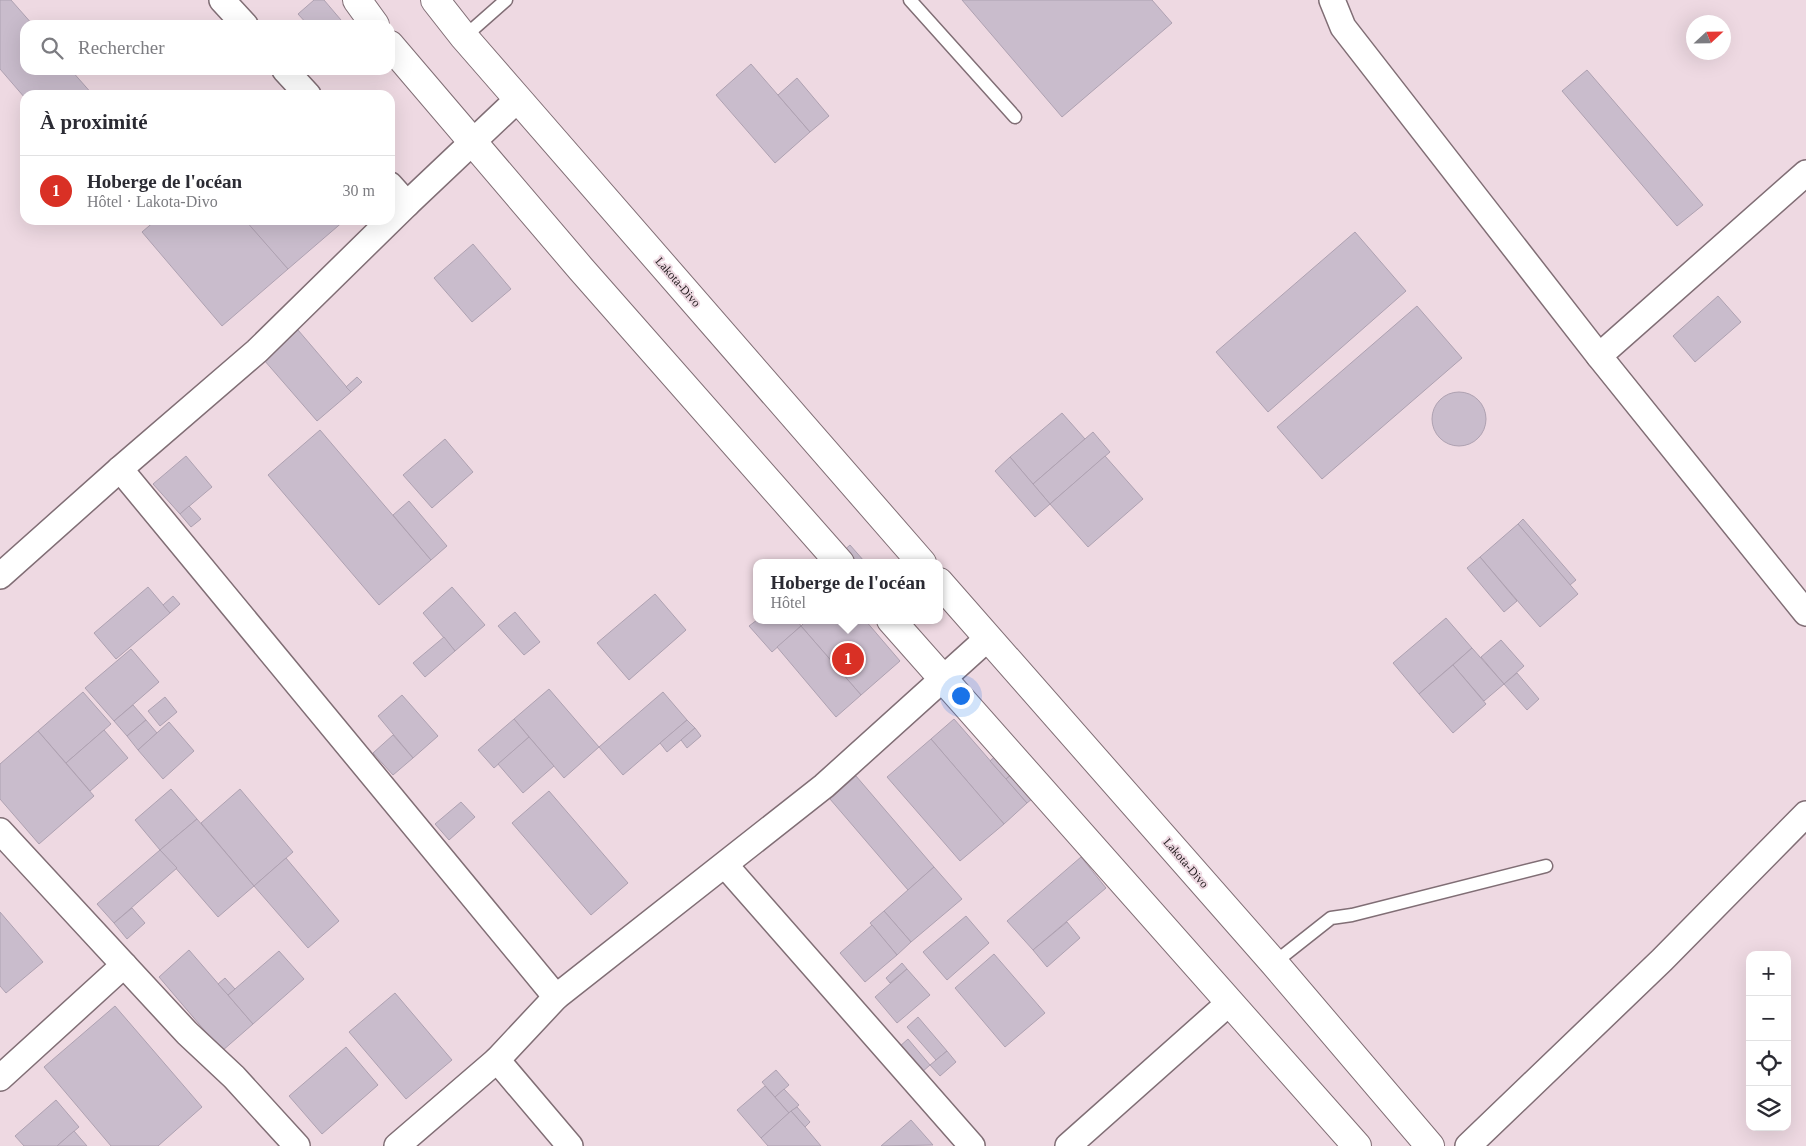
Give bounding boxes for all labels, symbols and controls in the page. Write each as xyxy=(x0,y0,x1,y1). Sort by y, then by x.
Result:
north arrow xyxy=(1686,15,1731,60)
search box xyxy=(20,20,395,75)
icon: search xyxy=(38,34,66,62)
text: Rechercher xyxy=(78,37,165,58)
text: À proximité xyxy=(40,110,148,134)
text: Hoberge de l'océan xyxy=(87,171,242,192)
text: 1 xyxy=(52,182,60,199)
text: 30 m xyxy=(343,182,375,199)
text: Hôtel · Lakota-Divo xyxy=(87,193,218,210)
street label: Lakota-Divo xyxy=(653,254,703,310)
popup xyxy=(753,559,943,624)
text: Hoberge de l'océan xyxy=(770,572,926,593)
text: Hôtel xyxy=(770,594,806,611)
pin: 1 xyxy=(832,640,864,678)
your location xyxy=(948,683,974,709)
street label: Lakota-Divo xyxy=(1161,835,1211,891)
map controls xyxy=(1746,951,1791,1131)
button: + xyxy=(1746,951,1791,996)
button: − xyxy=(1746,996,1791,1041)
button: locate xyxy=(1746,1041,1791,1086)
button: layers xyxy=(1746,1086,1791,1131)

